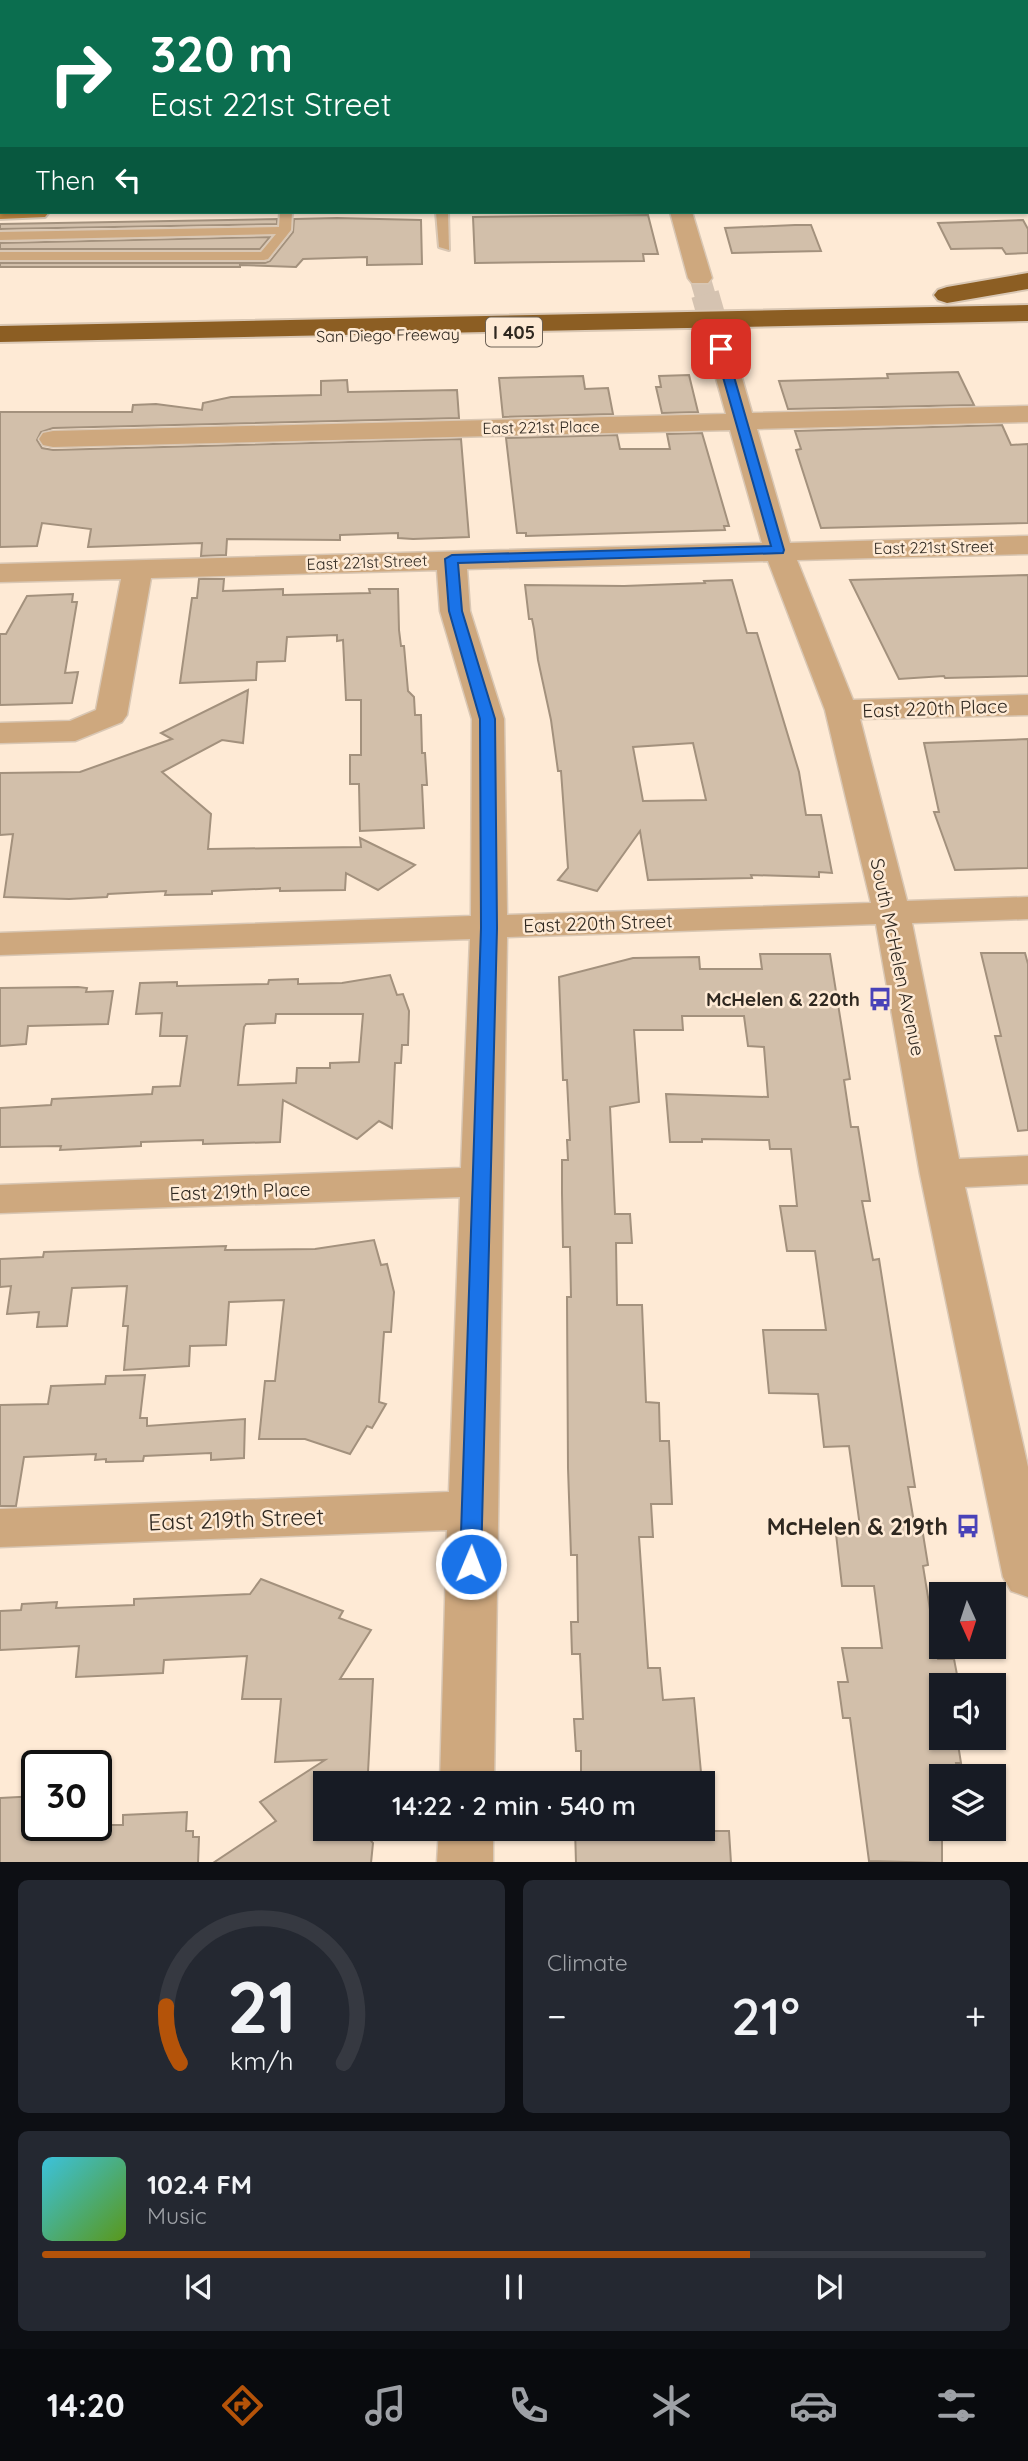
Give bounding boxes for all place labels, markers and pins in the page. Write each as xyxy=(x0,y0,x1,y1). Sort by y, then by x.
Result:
pin xyxy=(691,319,751,379)
bus stop icon: McHelen & 220th xyxy=(866,985,894,1013)
place label: McHelen & 220th xyxy=(706,987,860,1011)
place label: McHelen & 219th xyxy=(767,1512,948,1541)
bus stop icon: McHelen & 219th xyxy=(954,1512,982,1540)

